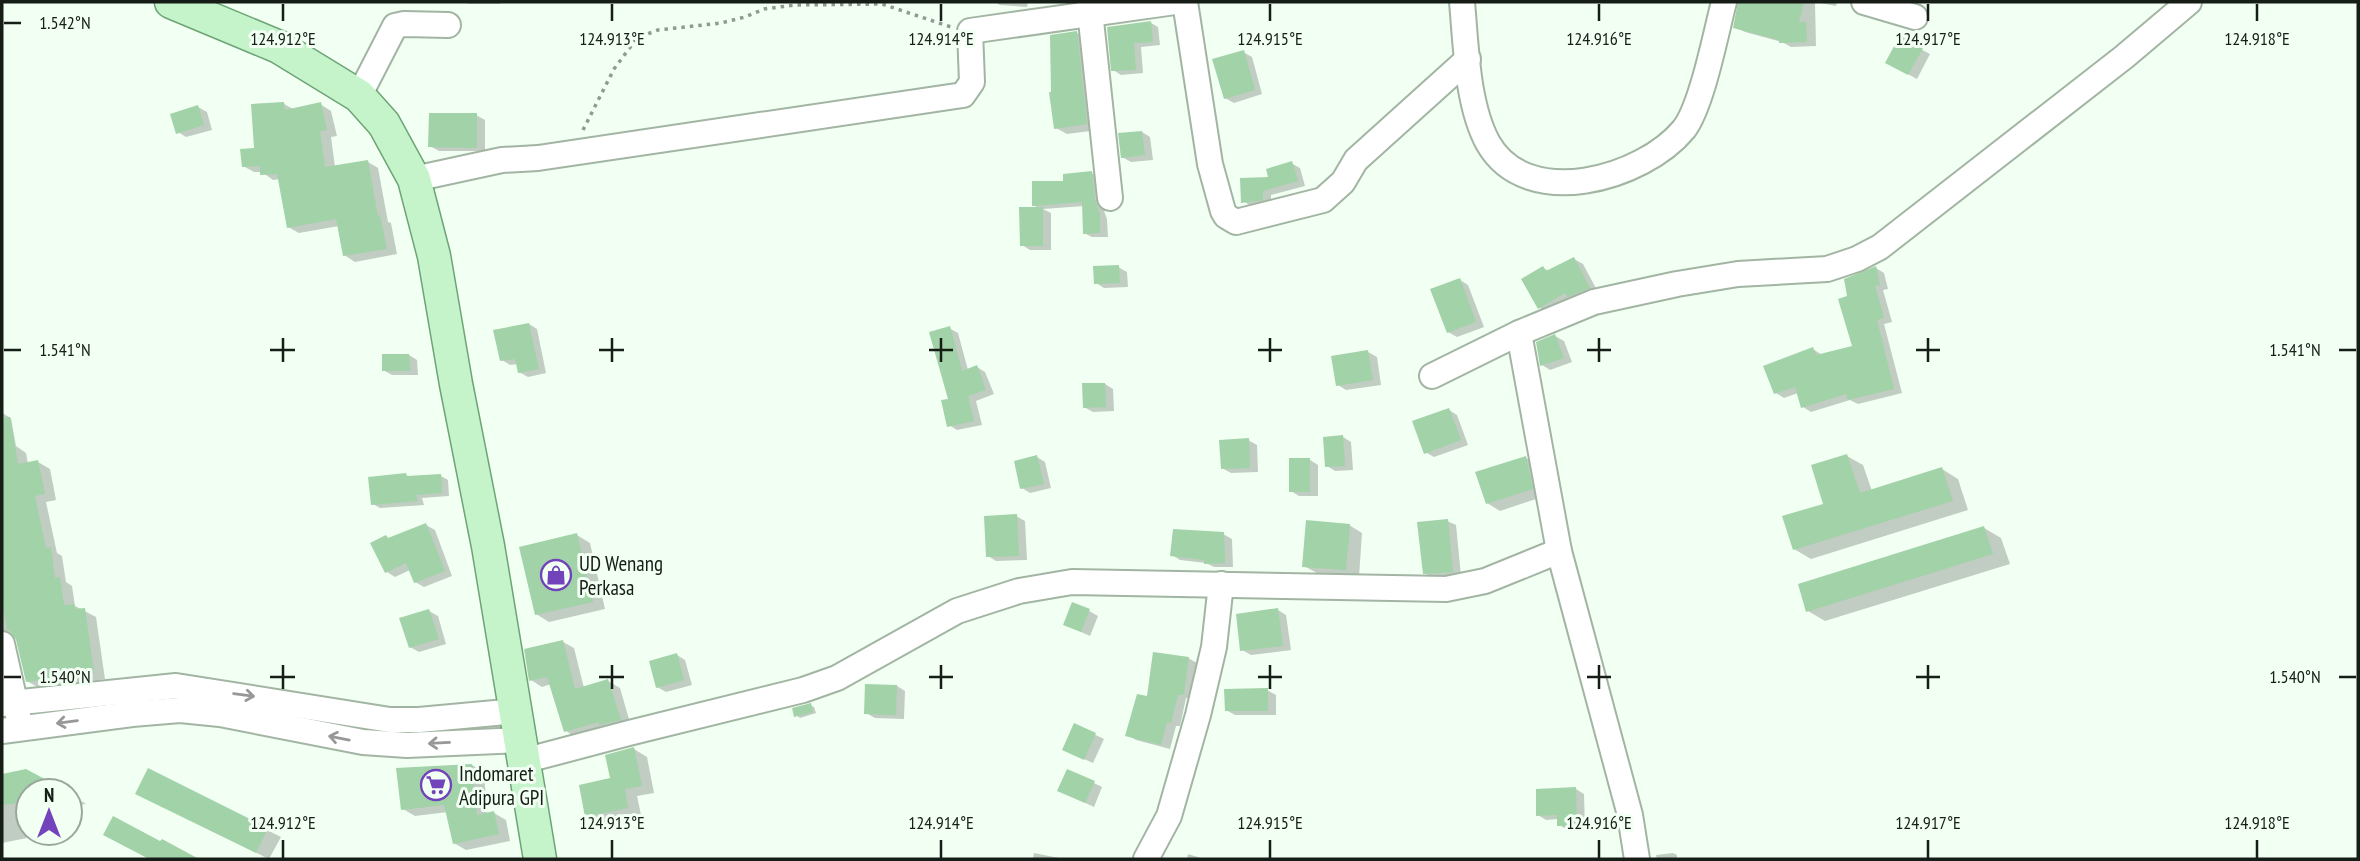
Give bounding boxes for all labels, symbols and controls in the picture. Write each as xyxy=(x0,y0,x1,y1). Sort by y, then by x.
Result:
text: 1.542°N xyxy=(39,11,91,34)
text: 124.912°E xyxy=(250,27,316,50)
text: 124.913°E xyxy=(579,27,645,50)
text: 124.914°E xyxy=(908,27,974,50)
text: 124.915°E xyxy=(1237,27,1303,50)
text: 124.916°E xyxy=(1566,27,1632,50)
text: 124.917°E xyxy=(1895,27,1961,50)
text: 124.918°E xyxy=(2224,27,2290,50)
text: 1.541°N xyxy=(39,338,91,361)
text: 1.541°N xyxy=(2269,338,2321,361)
place label: UD Wenang Perkasa xyxy=(579,550,663,601)
shop icon: UD Wenang Perkasa xyxy=(539,558,573,592)
text: 1.540°N xyxy=(39,665,91,688)
text: 1.540°N xyxy=(2269,665,2321,688)
one-way arrow xyxy=(232,689,254,702)
one-way arrow xyxy=(56,715,78,728)
one-way arrow xyxy=(328,730,351,744)
one-way arrow xyxy=(428,737,451,750)
place label: Indomaret Adipura GPI xyxy=(459,760,544,811)
supermarket icon: Indomaret Adipura GPI xyxy=(419,768,453,802)
north arrow xyxy=(14,777,84,847)
text: N xyxy=(44,783,54,807)
text: 124.912°E xyxy=(250,811,316,834)
text: 124.913°E xyxy=(579,811,645,834)
text: 124.914°E xyxy=(908,811,974,834)
text: 124.915°E xyxy=(1237,811,1303,834)
text: 124.916°E xyxy=(1566,811,1632,834)
text: 124.917°E xyxy=(1895,811,1961,834)
text: 124.918°E xyxy=(2224,811,2290,834)

